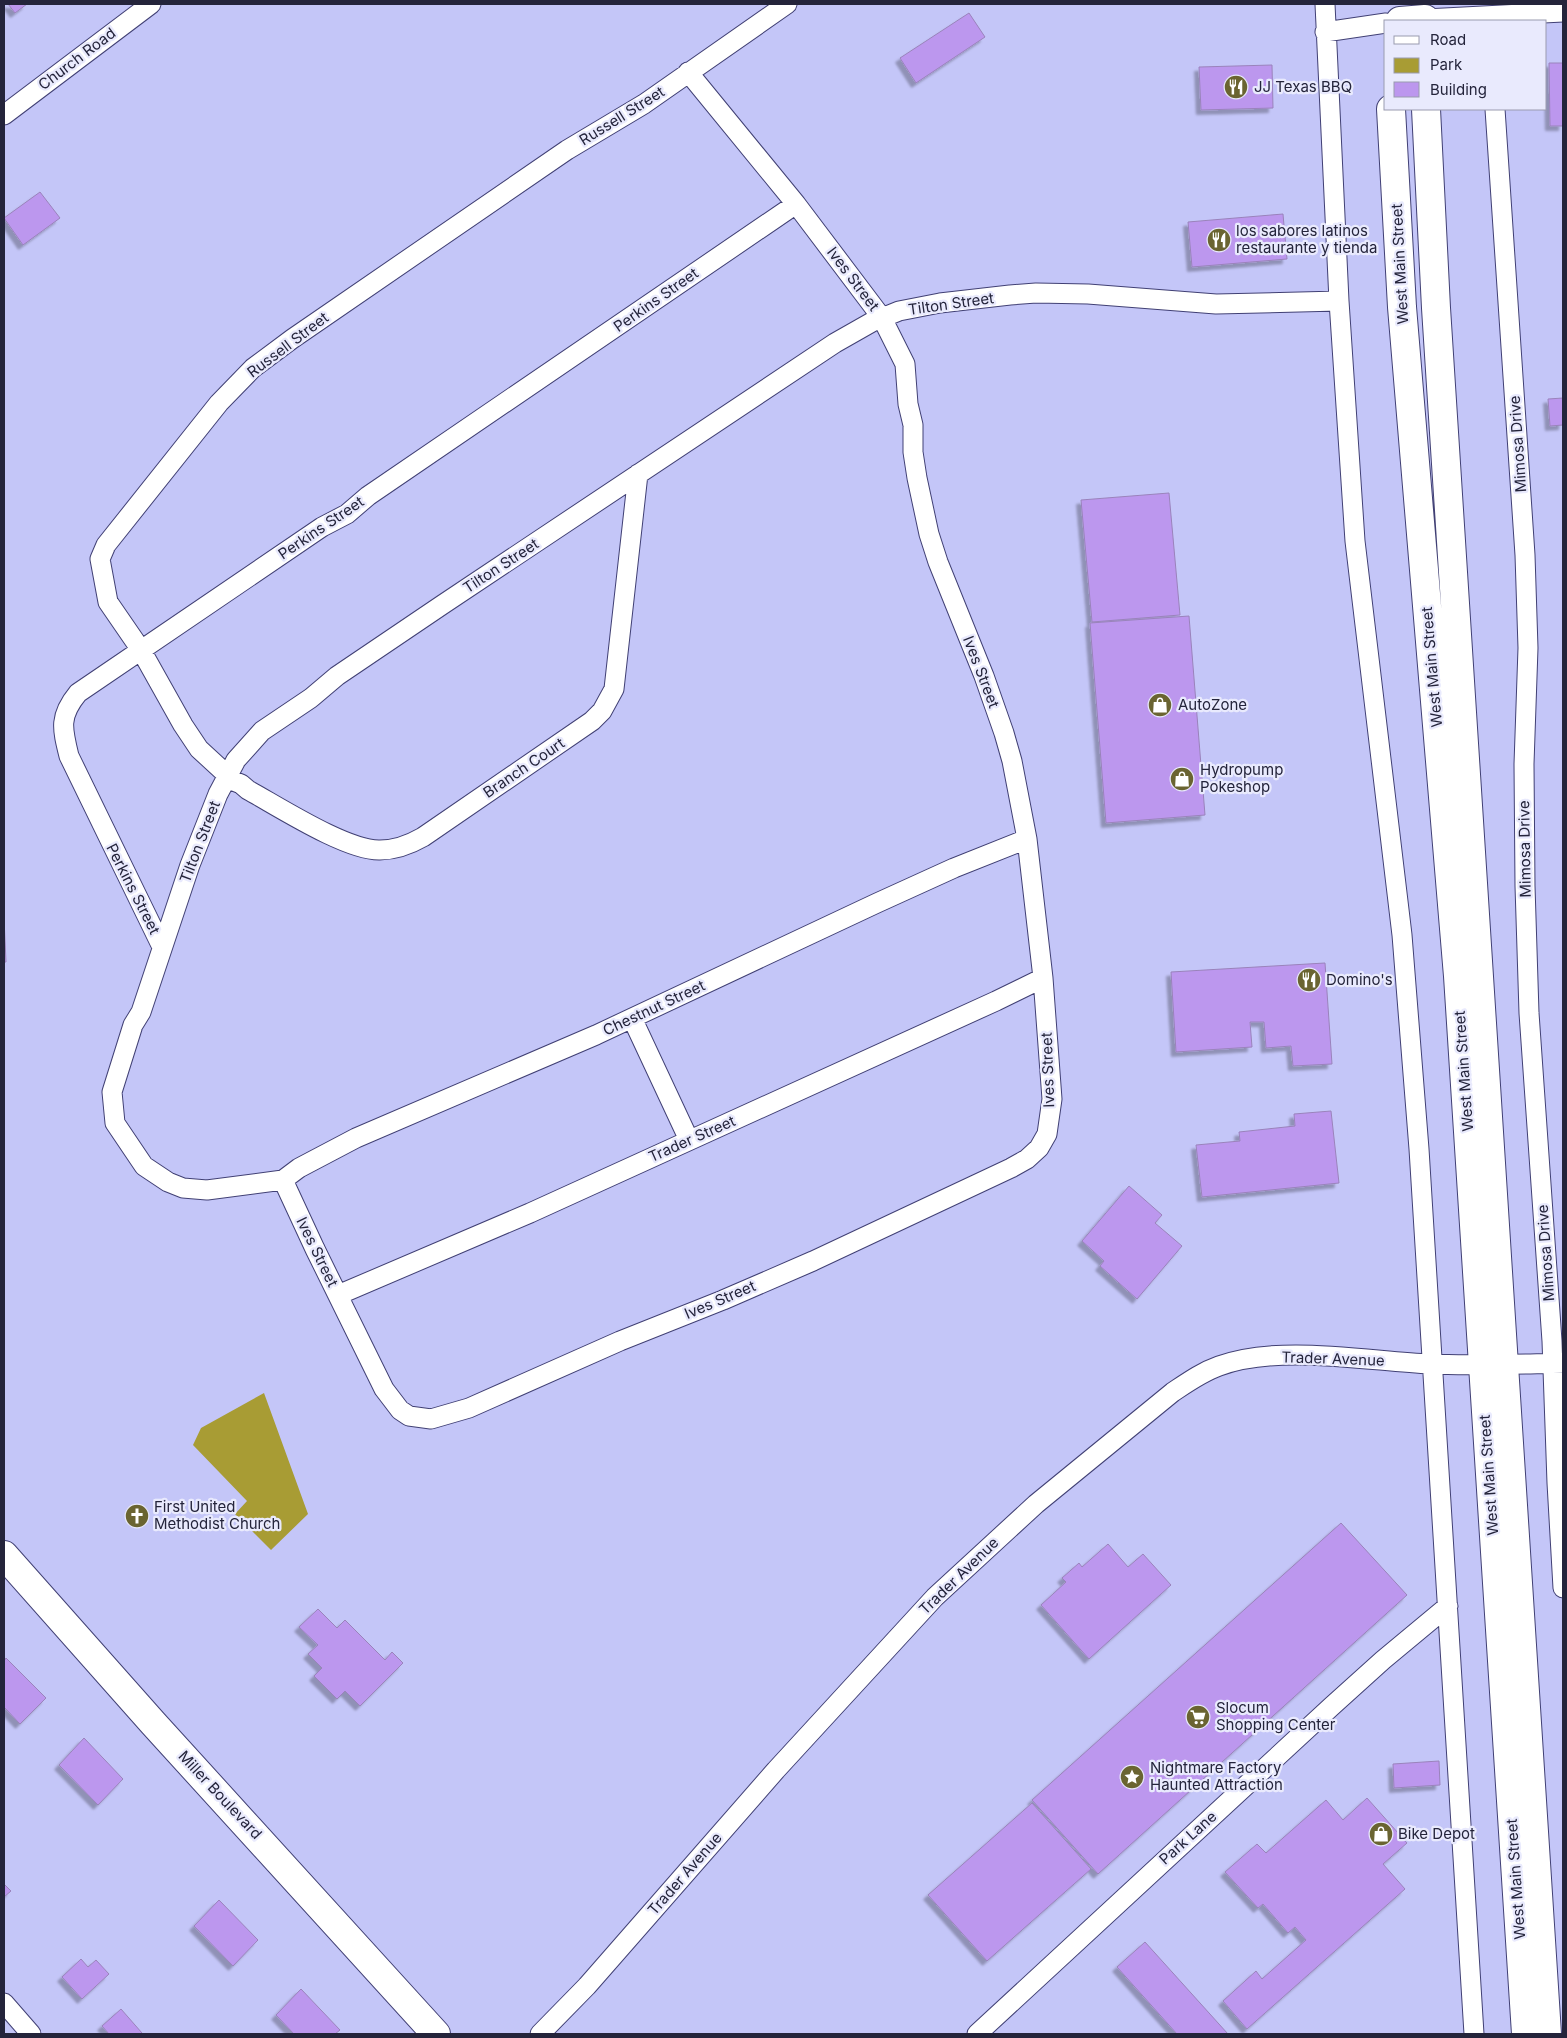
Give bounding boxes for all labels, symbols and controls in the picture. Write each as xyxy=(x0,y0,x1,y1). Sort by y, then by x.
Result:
legend xyxy=(1384,20,1547,110)
street label: Church Road xyxy=(34,23,119,94)
text: Road xyxy=(1430,30,1466,49)
text: Park xyxy=(1430,55,1463,74)
restaurant icon: JJ Texas BBQ xyxy=(1223,74,1249,100)
place label: JJ Texas BBQ xyxy=(1254,77,1352,96)
text: Building xyxy=(1430,80,1487,99)
street label: Russell Street xyxy=(576,82,668,149)
street label: West Main Street xyxy=(1387,203,1412,325)
place label: los sabores latinos restaurante y tienda xyxy=(1236,221,1377,257)
restaurant icon: los sabores latinos restaurante y tienda xyxy=(1206,227,1232,253)
street label: Ives Street xyxy=(823,243,884,315)
street label: Perkins Street xyxy=(610,263,702,336)
street label: Tilton Street xyxy=(907,288,995,319)
street label: Russell Street xyxy=(243,308,332,381)
street label: Mimosa Drive xyxy=(1505,395,1530,493)
street label: Perkins Street xyxy=(274,492,367,563)
street label: Tilton Street xyxy=(459,534,542,597)
street label: West Main Street xyxy=(1417,606,1446,728)
street label: Ives Street xyxy=(959,633,1004,711)
shop icon: AutoZone xyxy=(1147,692,1173,718)
place label: AutoZone xyxy=(1178,695,1247,714)
street label: Branch Court xyxy=(479,733,568,802)
place label: Hydropump Pokeshop xyxy=(1200,760,1283,796)
shop icon: Hydropump Pokeshop xyxy=(1169,766,1195,792)
street label: Tilton Street xyxy=(175,798,224,886)
street label: Mimosa Drive xyxy=(1514,800,1535,898)
street label: Perkins Street xyxy=(102,840,164,937)
restaurant icon: Domino's xyxy=(1296,967,1322,993)
place label: Domino's xyxy=(1326,970,1393,989)
street label: Chestnut Street xyxy=(600,976,708,1040)
street label: West Main Street xyxy=(1450,1010,1477,1132)
street label: Ives Street xyxy=(1037,1032,1058,1108)
street label: Trader Street xyxy=(645,1111,738,1166)
street label: Mimosa Drive xyxy=(1533,1204,1558,1302)
street label: Ives Street xyxy=(292,1214,343,1290)
street label: Ives Street xyxy=(681,1276,758,1323)
street label: Trader Avenue xyxy=(1281,1347,1385,1370)
street label: West Main Street xyxy=(1475,1414,1502,1536)
place label: First United Methodist Church xyxy=(154,1497,280,1533)
church icon: First United Methodist Church xyxy=(124,1503,150,1529)
street label: Trader Avenue xyxy=(915,1533,1002,1618)
place label: Slocum Shopping Center xyxy=(1216,1698,1336,1734)
supermarket icon: Slocum Shopping Center xyxy=(1185,1704,1211,1730)
street label: Miller Boulevard xyxy=(174,1746,266,1843)
place label: Nightmare Factory Haunted Attraction xyxy=(1150,1758,1283,1794)
place icon: Nightmare Factory Haunted Attraction xyxy=(1119,1764,1145,1790)
street label: Park Lane xyxy=(1155,1807,1220,1868)
street label: West Main Street xyxy=(1502,1818,1529,1940)
shop icon: Bike Depot xyxy=(1368,1821,1394,1847)
place label: Bike Depot xyxy=(1398,1824,1475,1843)
street label: Trader Avenue xyxy=(644,1828,726,1919)

